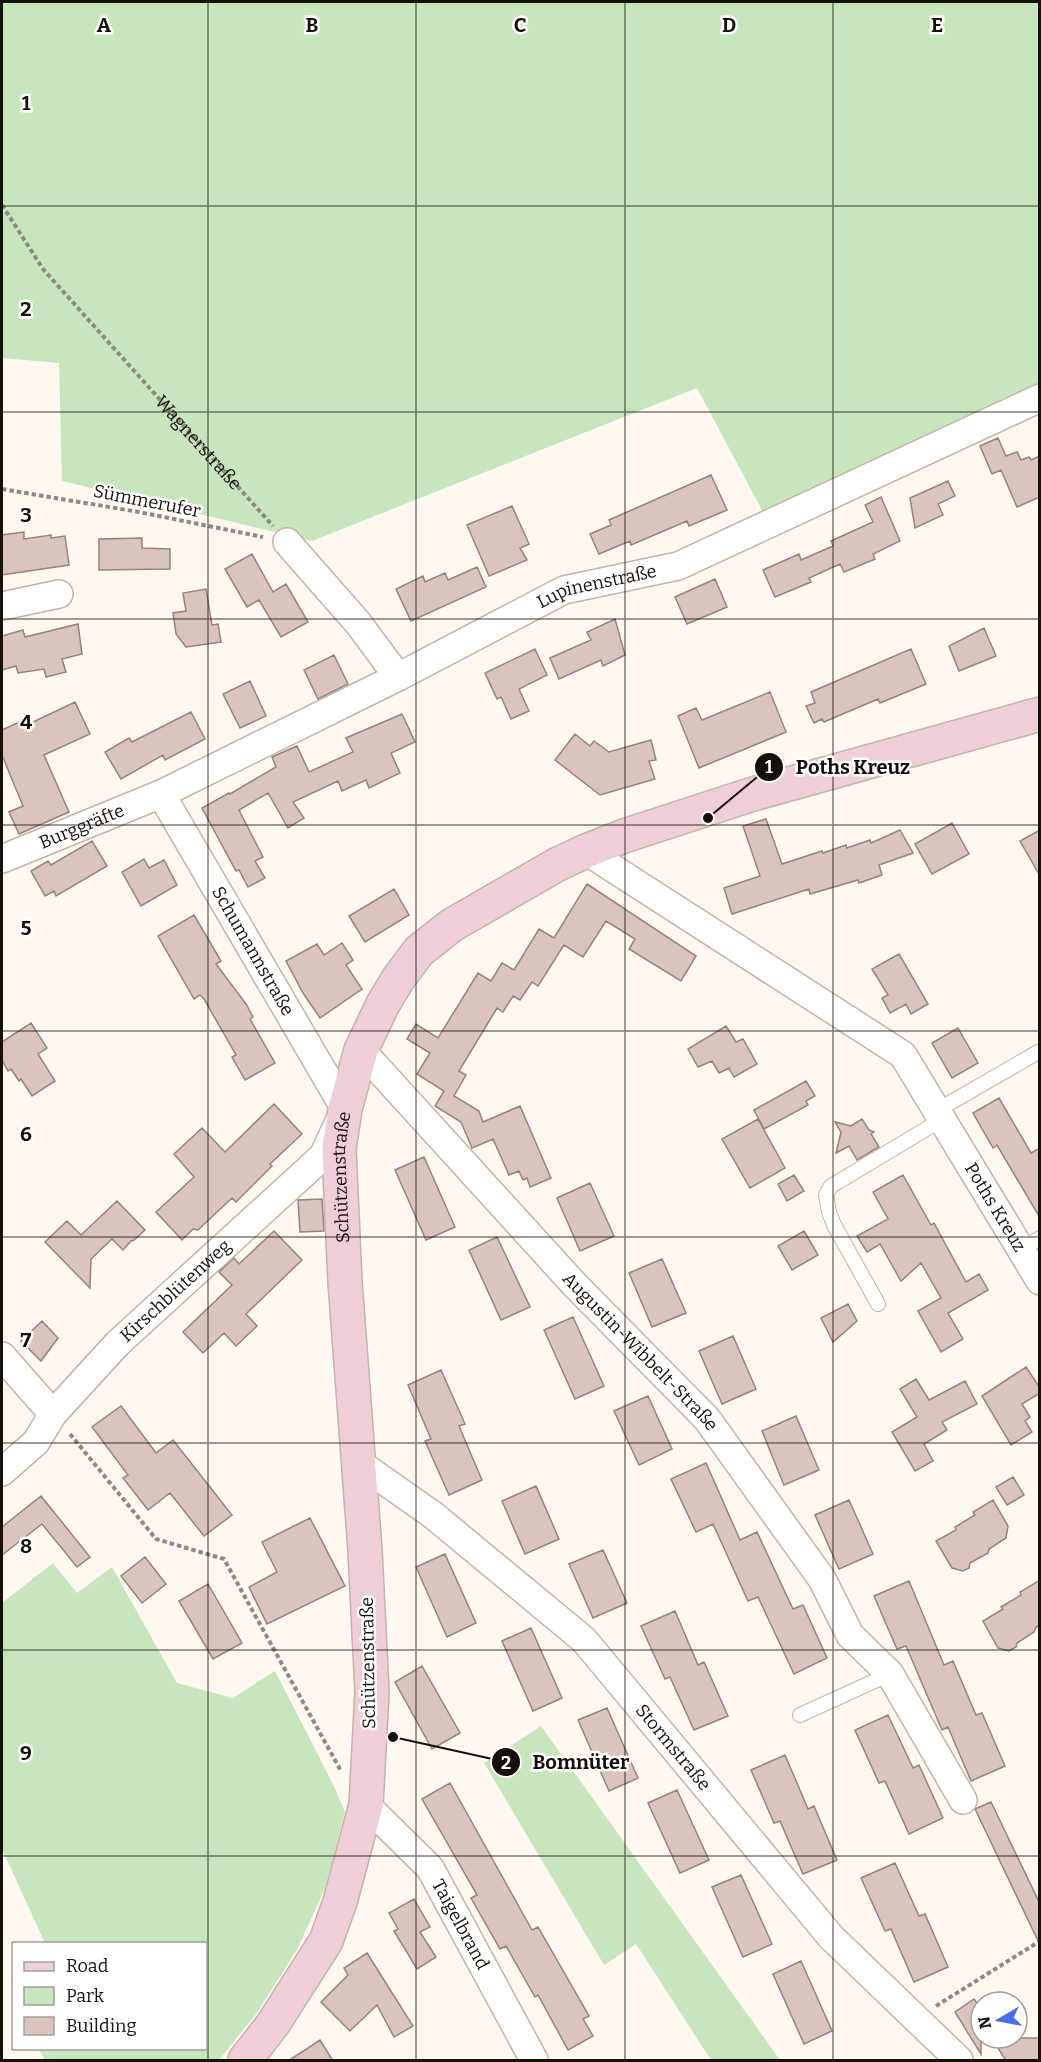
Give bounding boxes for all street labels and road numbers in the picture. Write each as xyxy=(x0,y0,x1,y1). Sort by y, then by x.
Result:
street label: Wagnerstraße xyxy=(150,391,246,494)
street label: Sümmerufer xyxy=(92,480,203,522)
street label: Lupinenstraße xyxy=(533,560,658,613)
street label: Burggräfte xyxy=(36,799,127,854)
street label: Schumannstraße xyxy=(207,883,299,1019)
street label: Schützenstraße xyxy=(328,1110,355,1244)
street label: Poths Kreuz xyxy=(960,1159,1031,1256)
street label: Kirschblütenweg xyxy=(115,1235,235,1347)
street label: Augustin-Wibbelt-Straße xyxy=(558,1268,723,1435)
street label: Schützenstraße xyxy=(356,1597,380,1729)
street label: Stormstraße xyxy=(631,1700,716,1795)
street label: Taigelbrand xyxy=(427,1876,494,1974)

